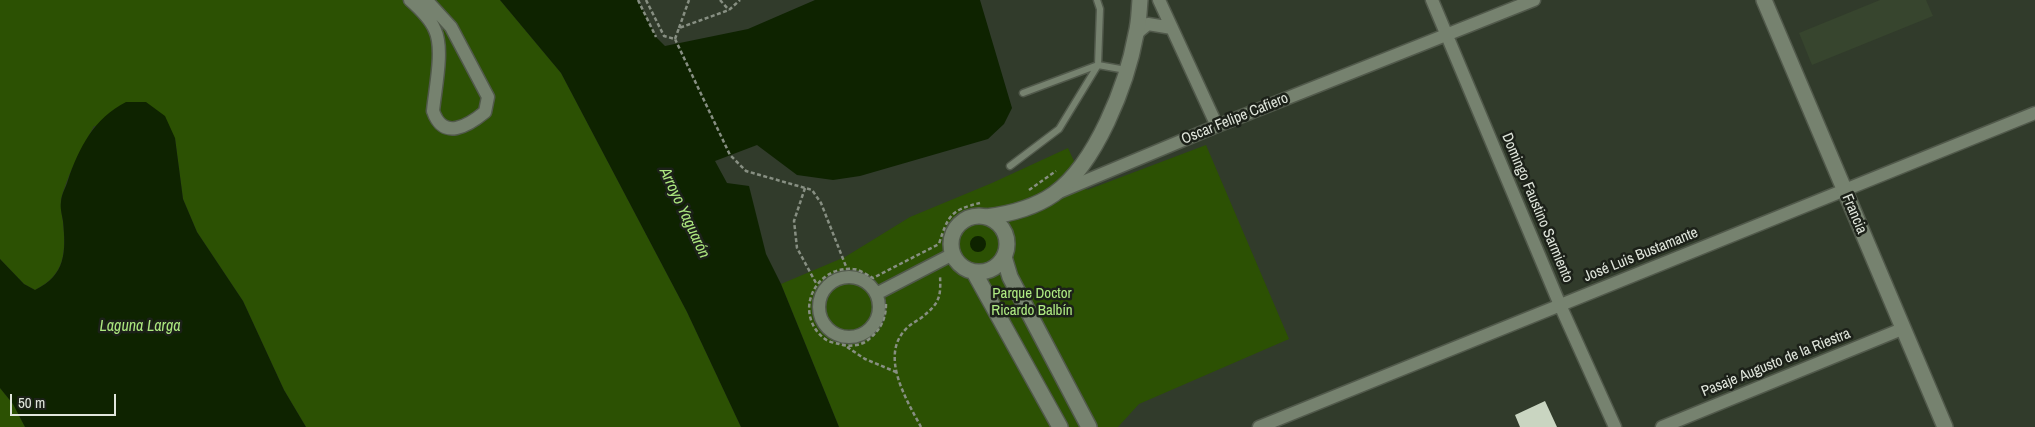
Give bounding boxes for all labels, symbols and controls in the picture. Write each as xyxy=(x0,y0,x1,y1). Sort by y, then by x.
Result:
street label: Oscar Felipe Cafiero xyxy=(1179,89,1291,149)
street label: Domingo Faustino Sarmiento xyxy=(1497,130,1577,286)
water label: Arroyo Yaguarón xyxy=(655,165,713,261)
street label: Francia xyxy=(1838,191,1870,237)
street label: José Luis Bustamante xyxy=(1581,224,1701,286)
park label: Parque Doctor Ricardo Balbín xyxy=(991,285,1073,320)
water label: Laguna Larga xyxy=(100,317,180,337)
street label: Pasaje Augusto de la Riestra xyxy=(1699,325,1853,401)
scale bar xyxy=(12,384,119,416)
text: 50 m xyxy=(18,392,45,413)

